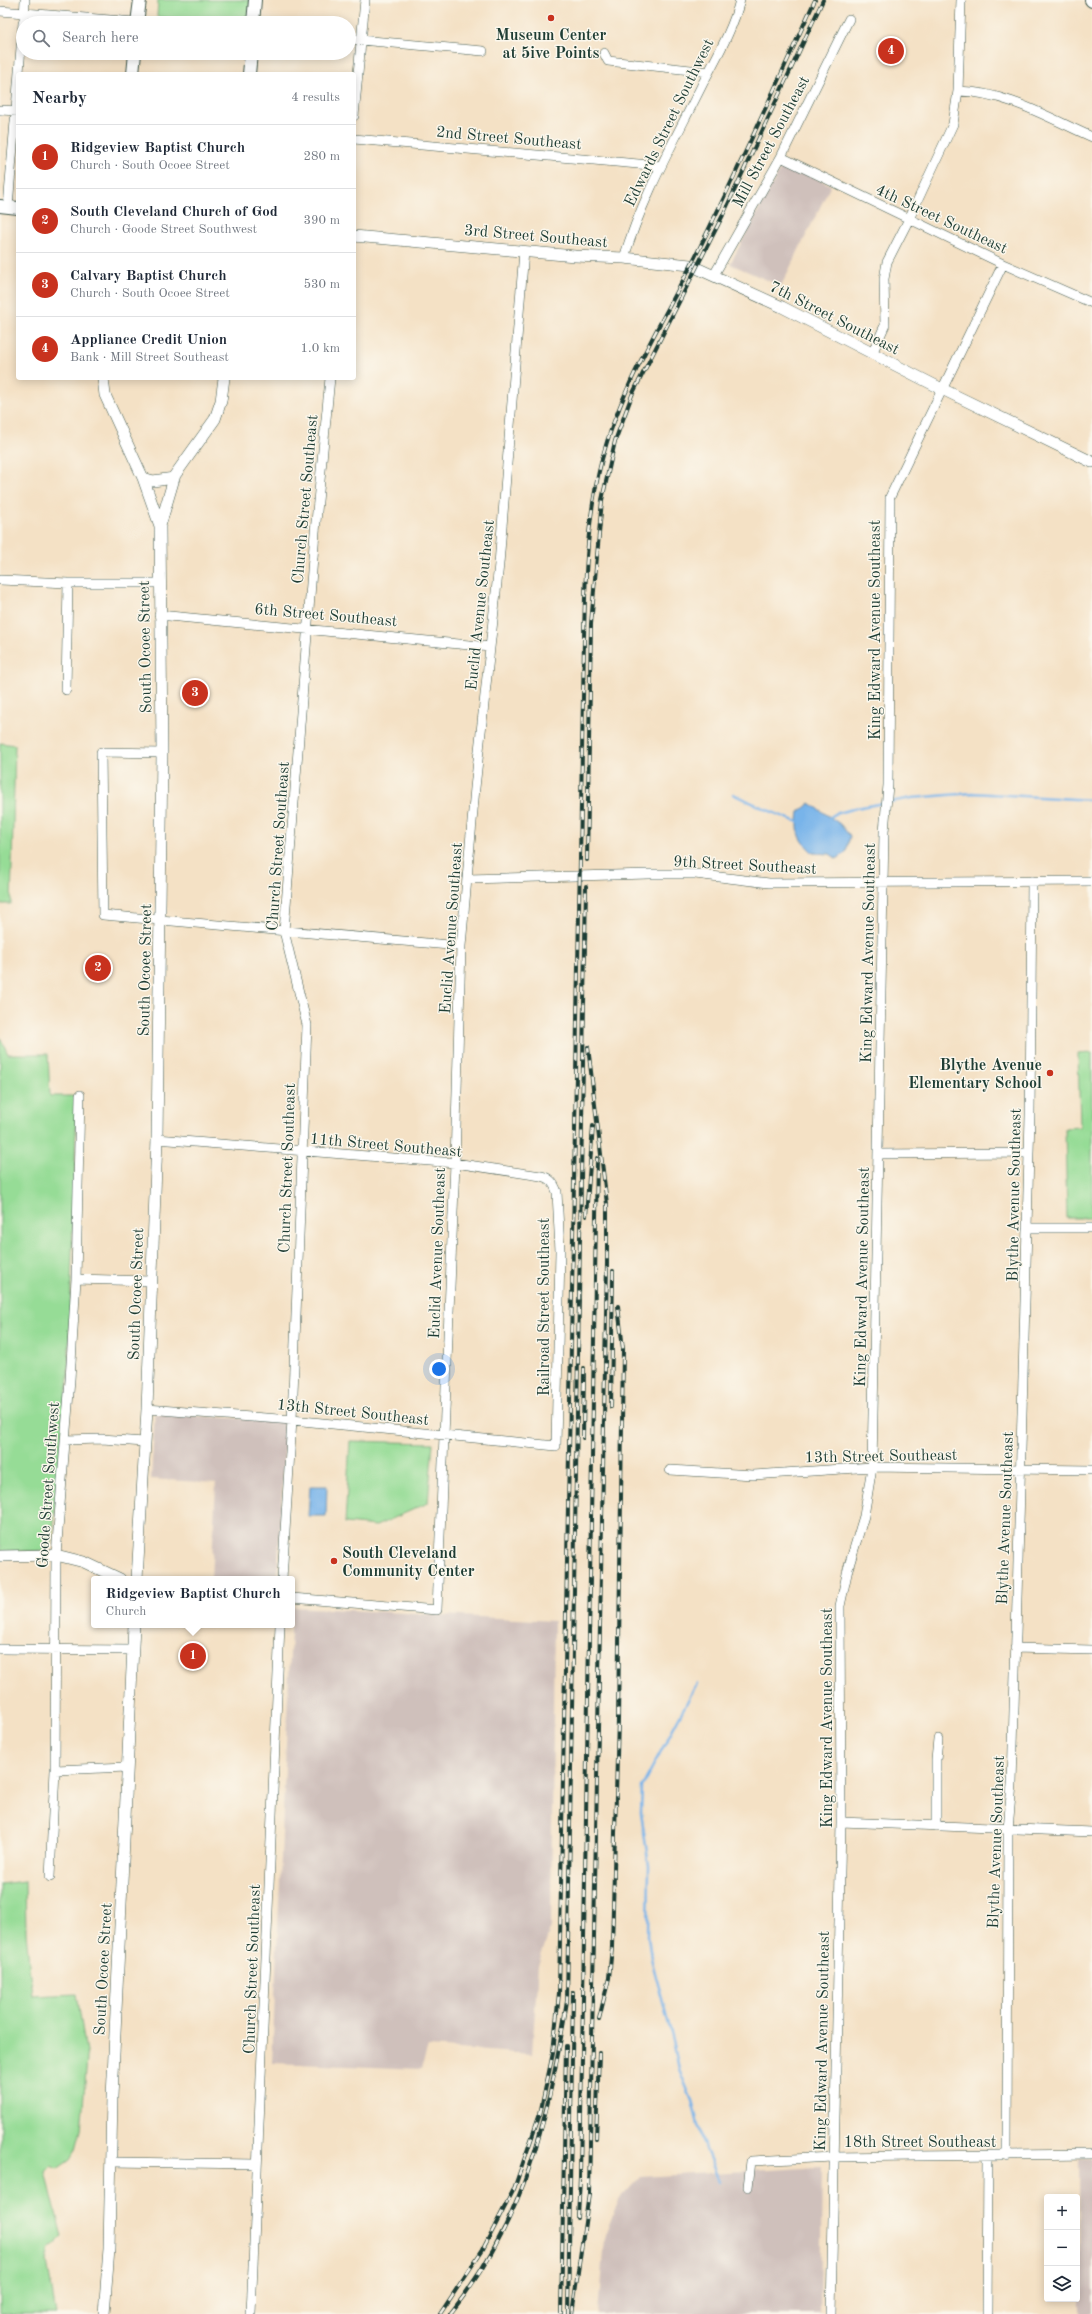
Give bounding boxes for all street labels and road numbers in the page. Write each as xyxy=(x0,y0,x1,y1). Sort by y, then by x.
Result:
street label: Edwards Street Southwest xyxy=(622,36,718,209)
street label: Mill Street Southeast xyxy=(730,73,813,210)
street label: 2nd Street Southeast xyxy=(435,125,583,153)
street label: 4th Street Southeast xyxy=(873,182,1010,258)
street label: 3rd Street Southeast xyxy=(463,223,609,251)
street label: 7th Street Southeast xyxy=(767,279,902,359)
street label: Church Street Southeast xyxy=(291,413,321,585)
street label: Euclid Avenue Southeast xyxy=(464,519,498,691)
street label: King Edward Avenue Southeast xyxy=(868,519,884,740)
street label: South Ocoee Street xyxy=(137,580,155,714)
street label: 6th Street Southeast xyxy=(254,602,398,630)
street label: Church Street Southeast xyxy=(265,760,293,932)
street label: Euclid Avenue Southeast xyxy=(438,841,466,1014)
street label: King Edward Avenue Southeast xyxy=(859,842,879,1063)
street label: 9th Street Southeast xyxy=(673,854,817,878)
street label: South Ocoee Street xyxy=(137,903,155,1037)
street label: Church Street Southeast xyxy=(277,1082,299,1253)
street label: Blythe Avenue Southeast xyxy=(1005,1108,1025,1282)
street label: 11th Street Southeast xyxy=(309,1131,463,1161)
street label: King Edward Avenue Southeast xyxy=(853,1166,873,1387)
street label: Euclid Avenue Southeast xyxy=(427,1167,449,1339)
street label: Railroad Street Southeast xyxy=(537,1217,553,1396)
street label: South Ocoee Street xyxy=(127,1227,147,1361)
street label: 13th Street Southeast xyxy=(276,1397,430,1429)
street label: Goode Street Southwest xyxy=(35,1401,63,1569)
street label: Blythe Avenue Southeast xyxy=(995,1431,1017,1605)
street label: 13th Street Southeast xyxy=(805,1448,958,1466)
street label: King Edward Avenue Southeast xyxy=(820,1607,836,1828)
street label: Blythe Avenue Southeast xyxy=(986,1755,1008,1929)
street label: Church Street Southeast xyxy=(242,1883,264,2054)
street label: South Ocoee Street xyxy=(93,1902,115,2036)
street label: King Edward Avenue Southeast xyxy=(813,1930,833,2151)
street label: 18th Street Southeast xyxy=(844,2135,997,2151)

